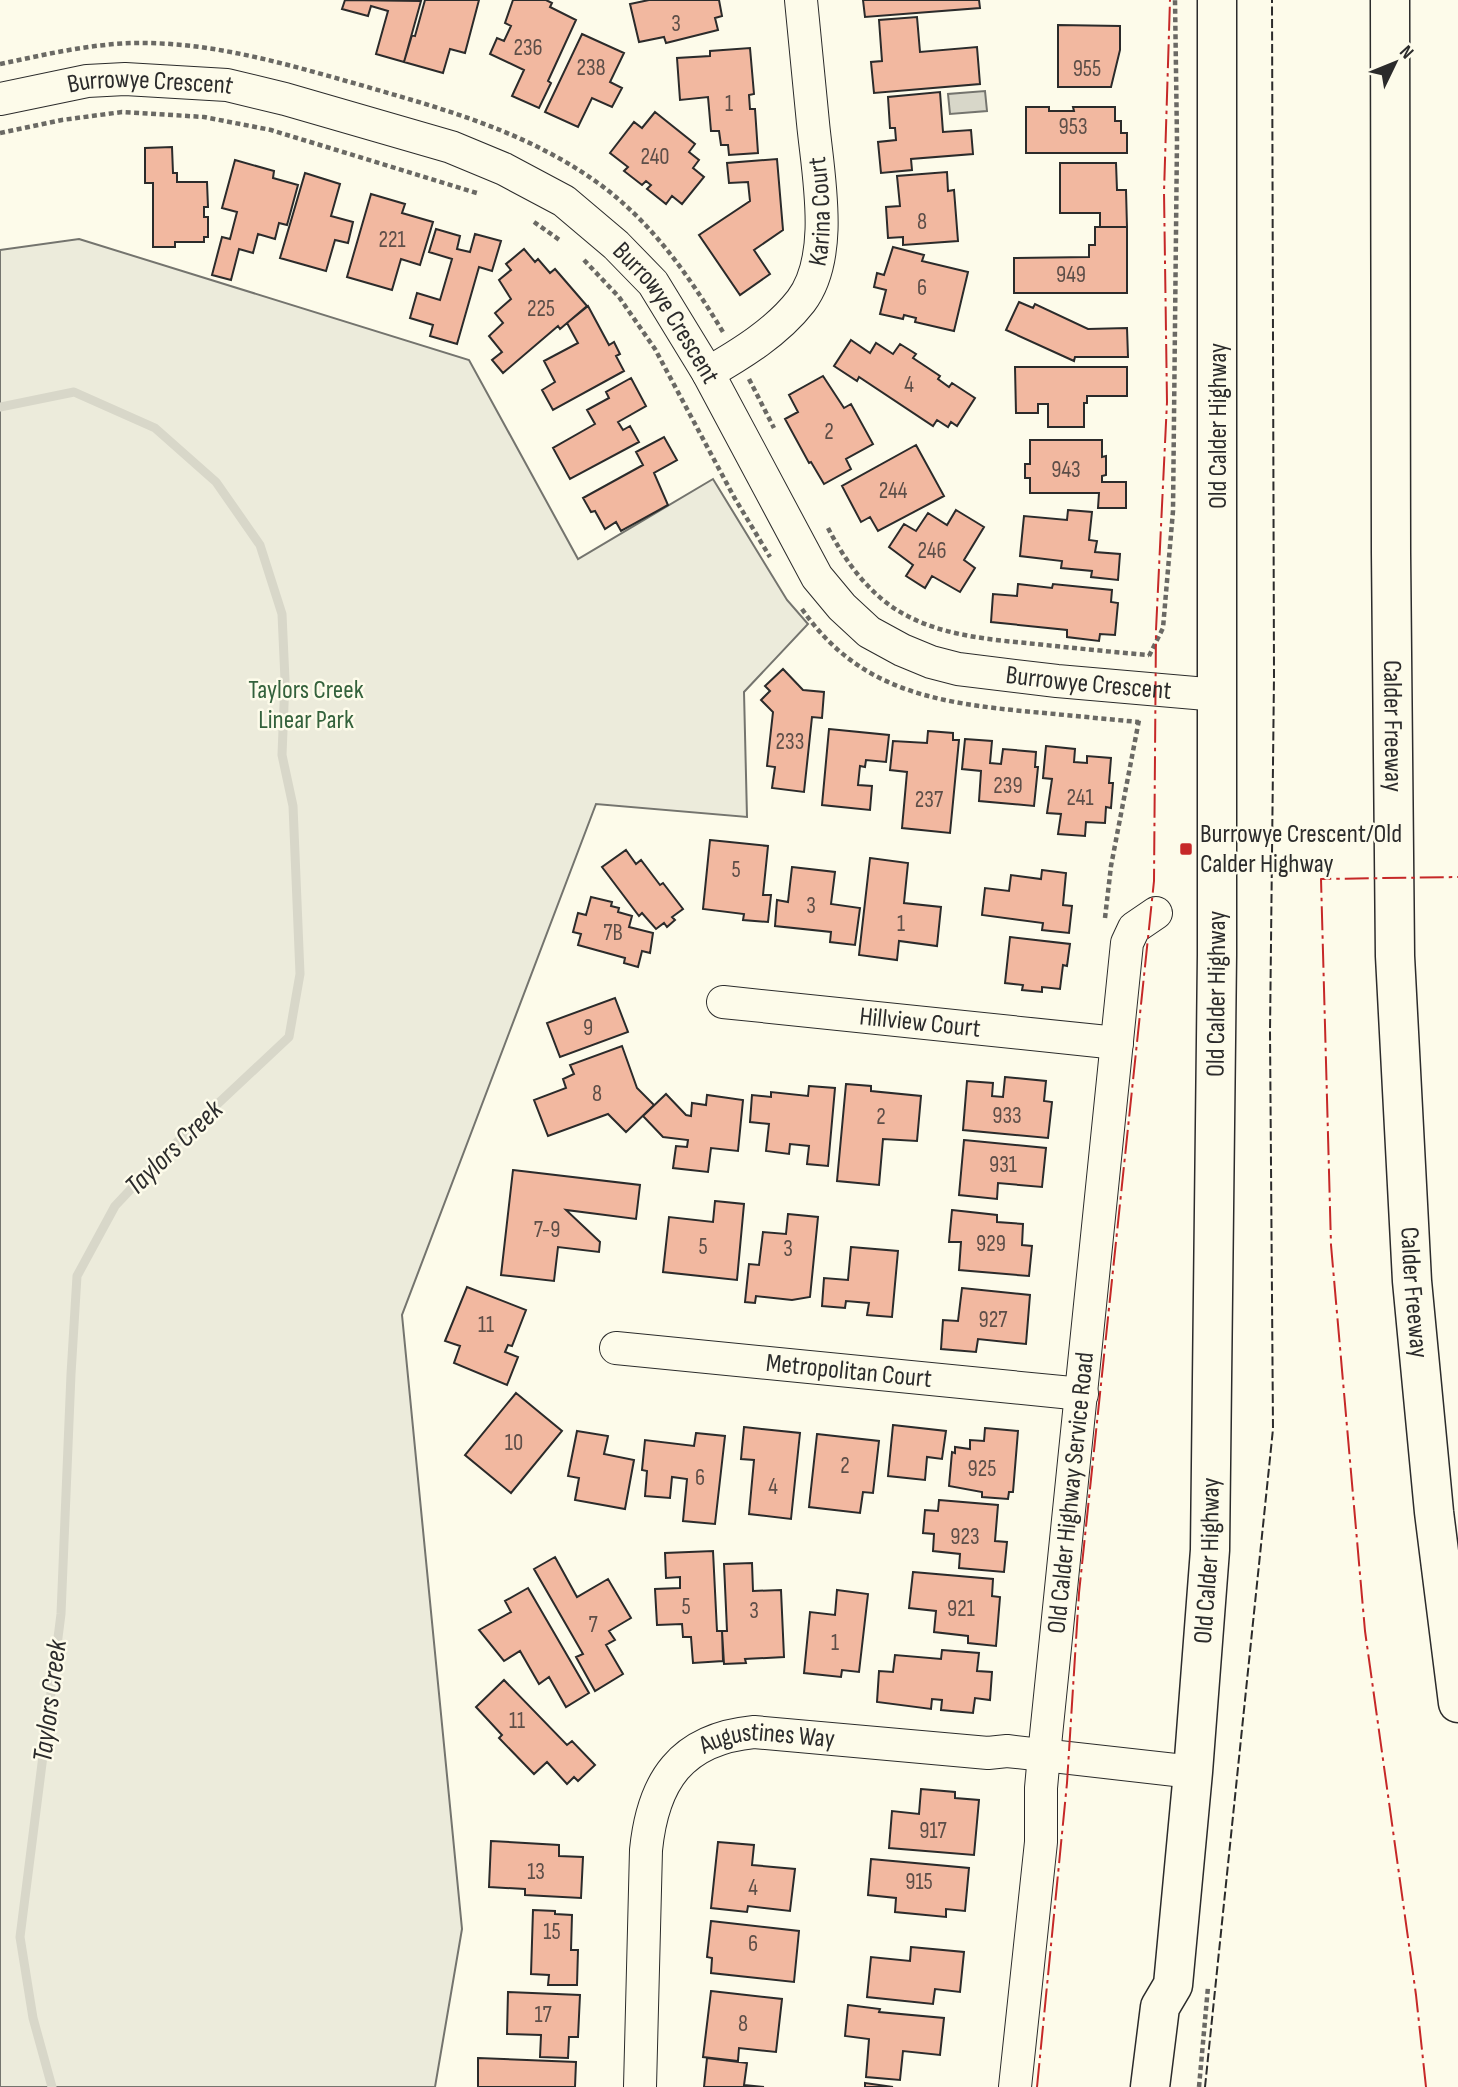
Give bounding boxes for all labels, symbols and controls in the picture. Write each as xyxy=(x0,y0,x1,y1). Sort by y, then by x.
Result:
house number: 3 xyxy=(671,10,681,38)
north arrow xyxy=(1360,28,1430,98)
house number: 236 xyxy=(513,34,543,62)
text: N xyxy=(1394,41,1418,64)
house number: 238 xyxy=(576,54,606,82)
house number: 955 xyxy=(1073,55,1101,83)
street label: Burrowye Crescent xyxy=(64,63,236,101)
house number: 1 xyxy=(725,90,733,118)
house number: 953 xyxy=(1058,113,1088,141)
house number: 240 xyxy=(640,143,670,171)
street label: Karina Court xyxy=(802,155,837,269)
house number: 8 xyxy=(917,208,927,236)
house number: 221 xyxy=(378,226,406,254)
street label: Burrowye Crescent xyxy=(606,236,726,389)
house number: 949 xyxy=(1056,261,1086,289)
house number: 6 xyxy=(917,274,927,302)
house number: 225 xyxy=(527,295,555,323)
street label: Old Calder Highway xyxy=(1203,343,1234,509)
house number: 4 xyxy=(904,371,914,399)
house number: 2 xyxy=(824,418,834,446)
house number: 943 xyxy=(1051,456,1081,484)
house number: 244 xyxy=(879,477,908,505)
house number: 246 xyxy=(917,537,947,565)
street label: Burrowye Crescent xyxy=(1004,659,1173,706)
street label: Calder Freeway xyxy=(1377,660,1409,792)
park label: Taylors Creek Linear Park xyxy=(248,675,364,736)
house number: 233 xyxy=(776,728,804,756)
house number: 239 xyxy=(993,772,1023,800)
house number: 241 xyxy=(1066,784,1094,812)
house number: 237 xyxy=(915,786,943,814)
place label: Burrowye Crescent/Old Calder Highway xyxy=(1200,819,1402,880)
marker: Burrowye Crescent/Old Calder Highway xyxy=(1178,841,1194,857)
house number: 5 xyxy=(731,856,741,884)
house number: 3 xyxy=(806,892,816,920)
house number: 1 xyxy=(897,910,905,938)
street label: Old Calder Highway xyxy=(1200,911,1233,1077)
house number: 7B xyxy=(603,919,623,947)
street label: Hillview Court xyxy=(858,1001,982,1044)
house number: 9 xyxy=(583,1014,593,1042)
house number: 8 xyxy=(592,1080,602,1108)
water label: Taylors Creek xyxy=(118,1092,231,1202)
house number: 933 xyxy=(992,1102,1022,1130)
house number: 2 xyxy=(876,1103,886,1131)
house number: 931 xyxy=(989,1151,1017,1179)
house number: 7-9 xyxy=(534,1216,560,1244)
street label: Calder Freeway xyxy=(1394,1226,1435,1360)
house number: 929 xyxy=(976,1230,1006,1258)
house number: 5 xyxy=(698,1233,708,1261)
house number: 3 xyxy=(783,1235,793,1263)
house number: 927 xyxy=(979,1306,1007,1334)
house number: 11 xyxy=(478,1311,494,1339)
street label: Metropolitan Court xyxy=(765,1347,933,1395)
street label: Old Calder Highway Service Road xyxy=(1041,1351,1101,1635)
house number: 10 xyxy=(505,1429,523,1457)
house number: 2 xyxy=(840,1452,850,1480)
house number: 925 xyxy=(968,1455,996,1483)
house number: 6 xyxy=(695,1464,705,1492)
house number: 4 xyxy=(768,1473,778,1501)
street label: Old Calder Highway xyxy=(1187,1477,1226,1645)
house number: 923 xyxy=(950,1523,980,1551)
house number: 5 xyxy=(681,1593,691,1621)
house number: 921 xyxy=(947,1595,975,1623)
house number: 3 xyxy=(749,1597,759,1625)
house number: 7 xyxy=(588,1611,598,1639)
house number: 1 xyxy=(831,1629,839,1657)
water label: Taylors Creek xyxy=(26,1637,74,1764)
house number: 11 xyxy=(509,1707,525,1735)
street label: Augustines Way xyxy=(693,1716,836,1761)
house number: 917 xyxy=(919,1817,947,1845)
house number: 13 xyxy=(527,1858,545,1886)
house number: 915 xyxy=(905,1868,933,1896)
house number: 4 xyxy=(748,1874,758,1902)
house number: 15 xyxy=(543,1918,561,1946)
house number: 6 xyxy=(748,1930,758,1958)
house number: 17 xyxy=(534,2001,552,2029)
house number: 8 xyxy=(738,2010,748,2038)

